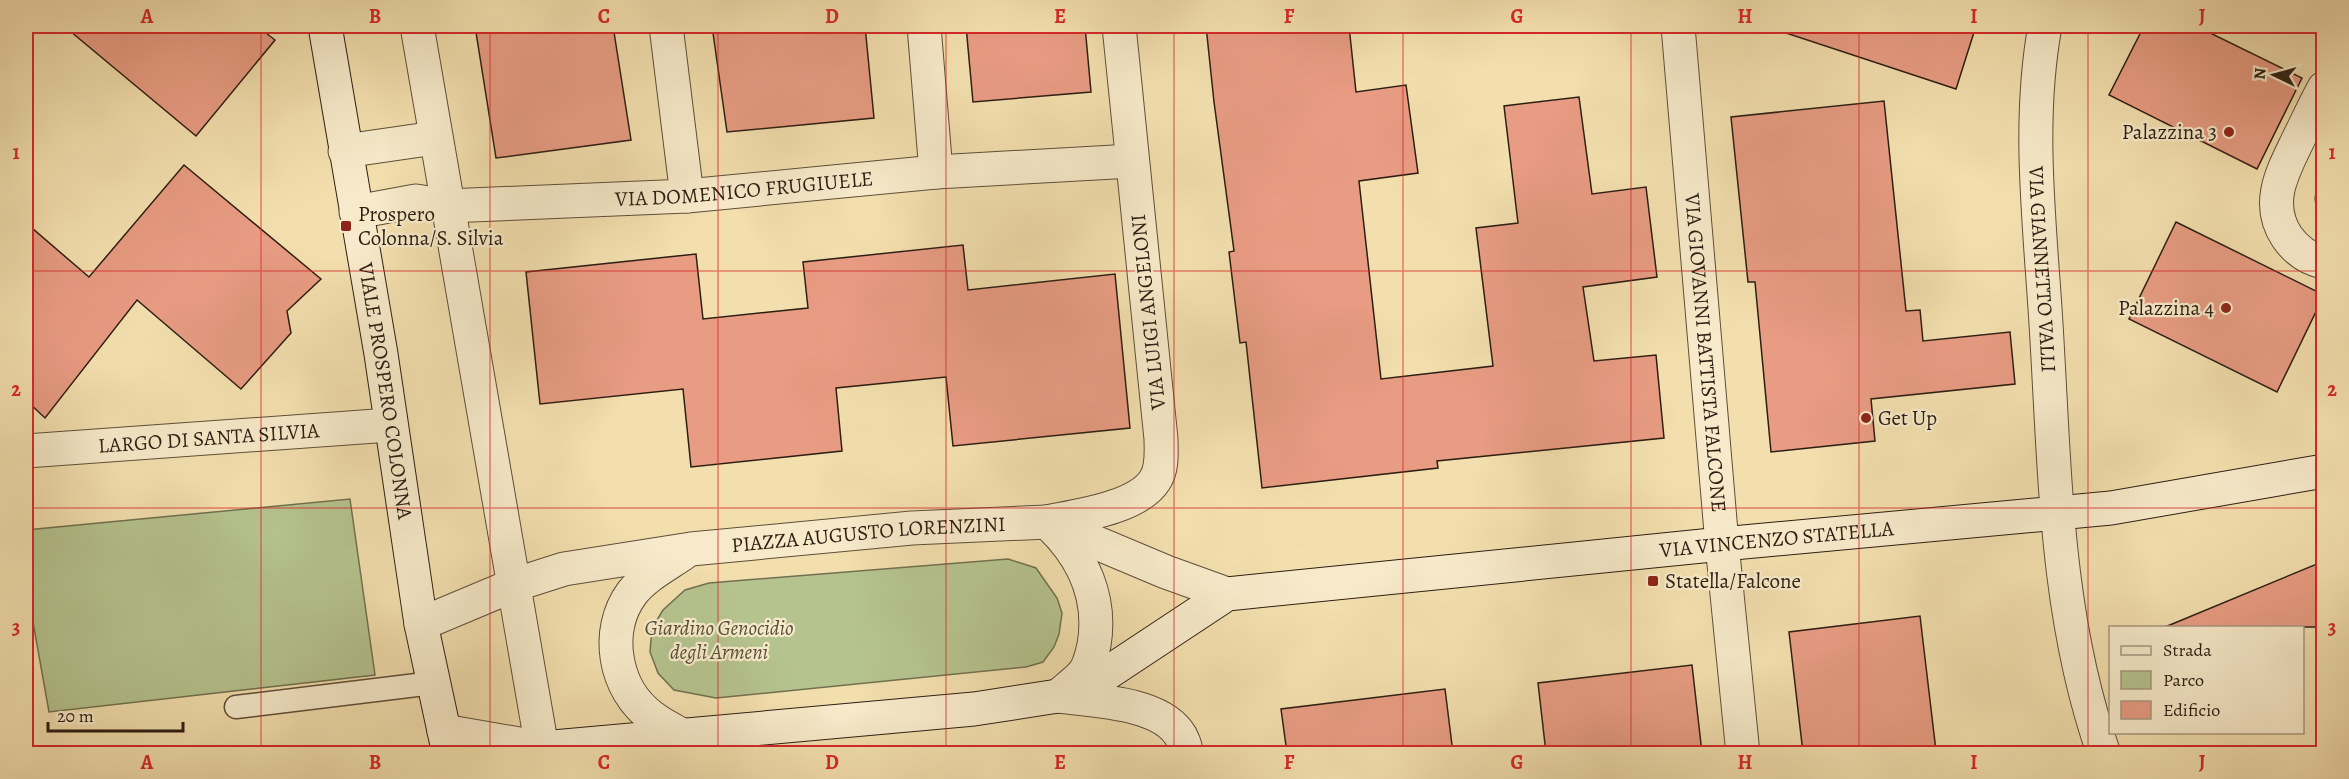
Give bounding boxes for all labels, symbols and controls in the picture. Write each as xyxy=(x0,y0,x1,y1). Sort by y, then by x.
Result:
text: A xyxy=(140,3,154,30)
text: B xyxy=(369,3,381,30)
text: C xyxy=(598,3,610,30)
text: D xyxy=(825,3,839,30)
text: E xyxy=(1054,3,1066,30)
text: F xyxy=(1284,3,1295,30)
text: G xyxy=(1510,3,1524,30)
text: H xyxy=(1738,3,1753,30)
text: I xyxy=(1970,3,1978,30)
text: J xyxy=(2199,3,2206,30)
north arrow xyxy=(2244,45,2304,105)
text: N xyxy=(2249,67,2272,81)
place label: Palazzina 3 xyxy=(2122,118,2217,146)
marker: Palazzina 3 xyxy=(2222,125,2236,139)
text: 1 xyxy=(12,139,20,166)
text: 1 xyxy=(2328,139,2336,166)
street label: VIA DOMENICO FRUGIUELE xyxy=(613,164,874,213)
street label: VIA GIANNETTO VALLI xyxy=(2022,165,2063,373)
street label: VIA GIOVANNI BATTISTA FALCONE xyxy=(1678,191,1733,514)
place label: Prospero Colonna/S. Silvia xyxy=(358,200,504,252)
street label: VIA LUIGI ANGELONI xyxy=(1124,213,1172,412)
marker: Prospero Colonna/S. Silvia xyxy=(339,219,353,233)
street label: VIALE PROSPERO COLONNA xyxy=(351,260,419,522)
place label: Palazzina 4 xyxy=(2118,294,2214,322)
marker: Palazzina 4 xyxy=(2219,301,2233,315)
text: 2 xyxy=(11,376,21,403)
text: 2 xyxy=(2327,376,2337,403)
place label: Get Up xyxy=(1878,404,1937,432)
marker: Get Up xyxy=(1859,411,1873,425)
street label: LARGO DI SANTA SILVIA xyxy=(97,416,321,460)
street label: PIAZZA AUGUSTO LORENZINI xyxy=(730,510,1006,559)
street label: VIA VINCENZO STATELLA xyxy=(1657,514,1896,564)
place label: Statella/Falcone xyxy=(1665,567,1801,595)
marker: Statella/Falcone xyxy=(1646,574,1660,588)
text: 3 xyxy=(12,614,20,641)
park label: Giardino Genocidio degli Armeni xyxy=(644,614,794,666)
text: 3 xyxy=(2328,614,2336,641)
legend xyxy=(2109,626,2304,734)
text: Strada xyxy=(2163,638,2212,662)
text: Parco xyxy=(2163,668,2204,692)
scale bar xyxy=(48,695,183,733)
text: Edificio xyxy=(2163,698,2220,722)
text: 20 m xyxy=(57,704,94,728)
text: A xyxy=(140,749,154,776)
text: B xyxy=(369,749,381,776)
text: C xyxy=(598,749,610,776)
text: D xyxy=(825,749,839,776)
text: E xyxy=(1054,749,1066,776)
text: F xyxy=(1284,749,1295,776)
text: G xyxy=(1510,749,1524,776)
text: H xyxy=(1738,749,1753,776)
text: I xyxy=(1970,749,1978,776)
text: J xyxy=(2199,749,2206,776)

